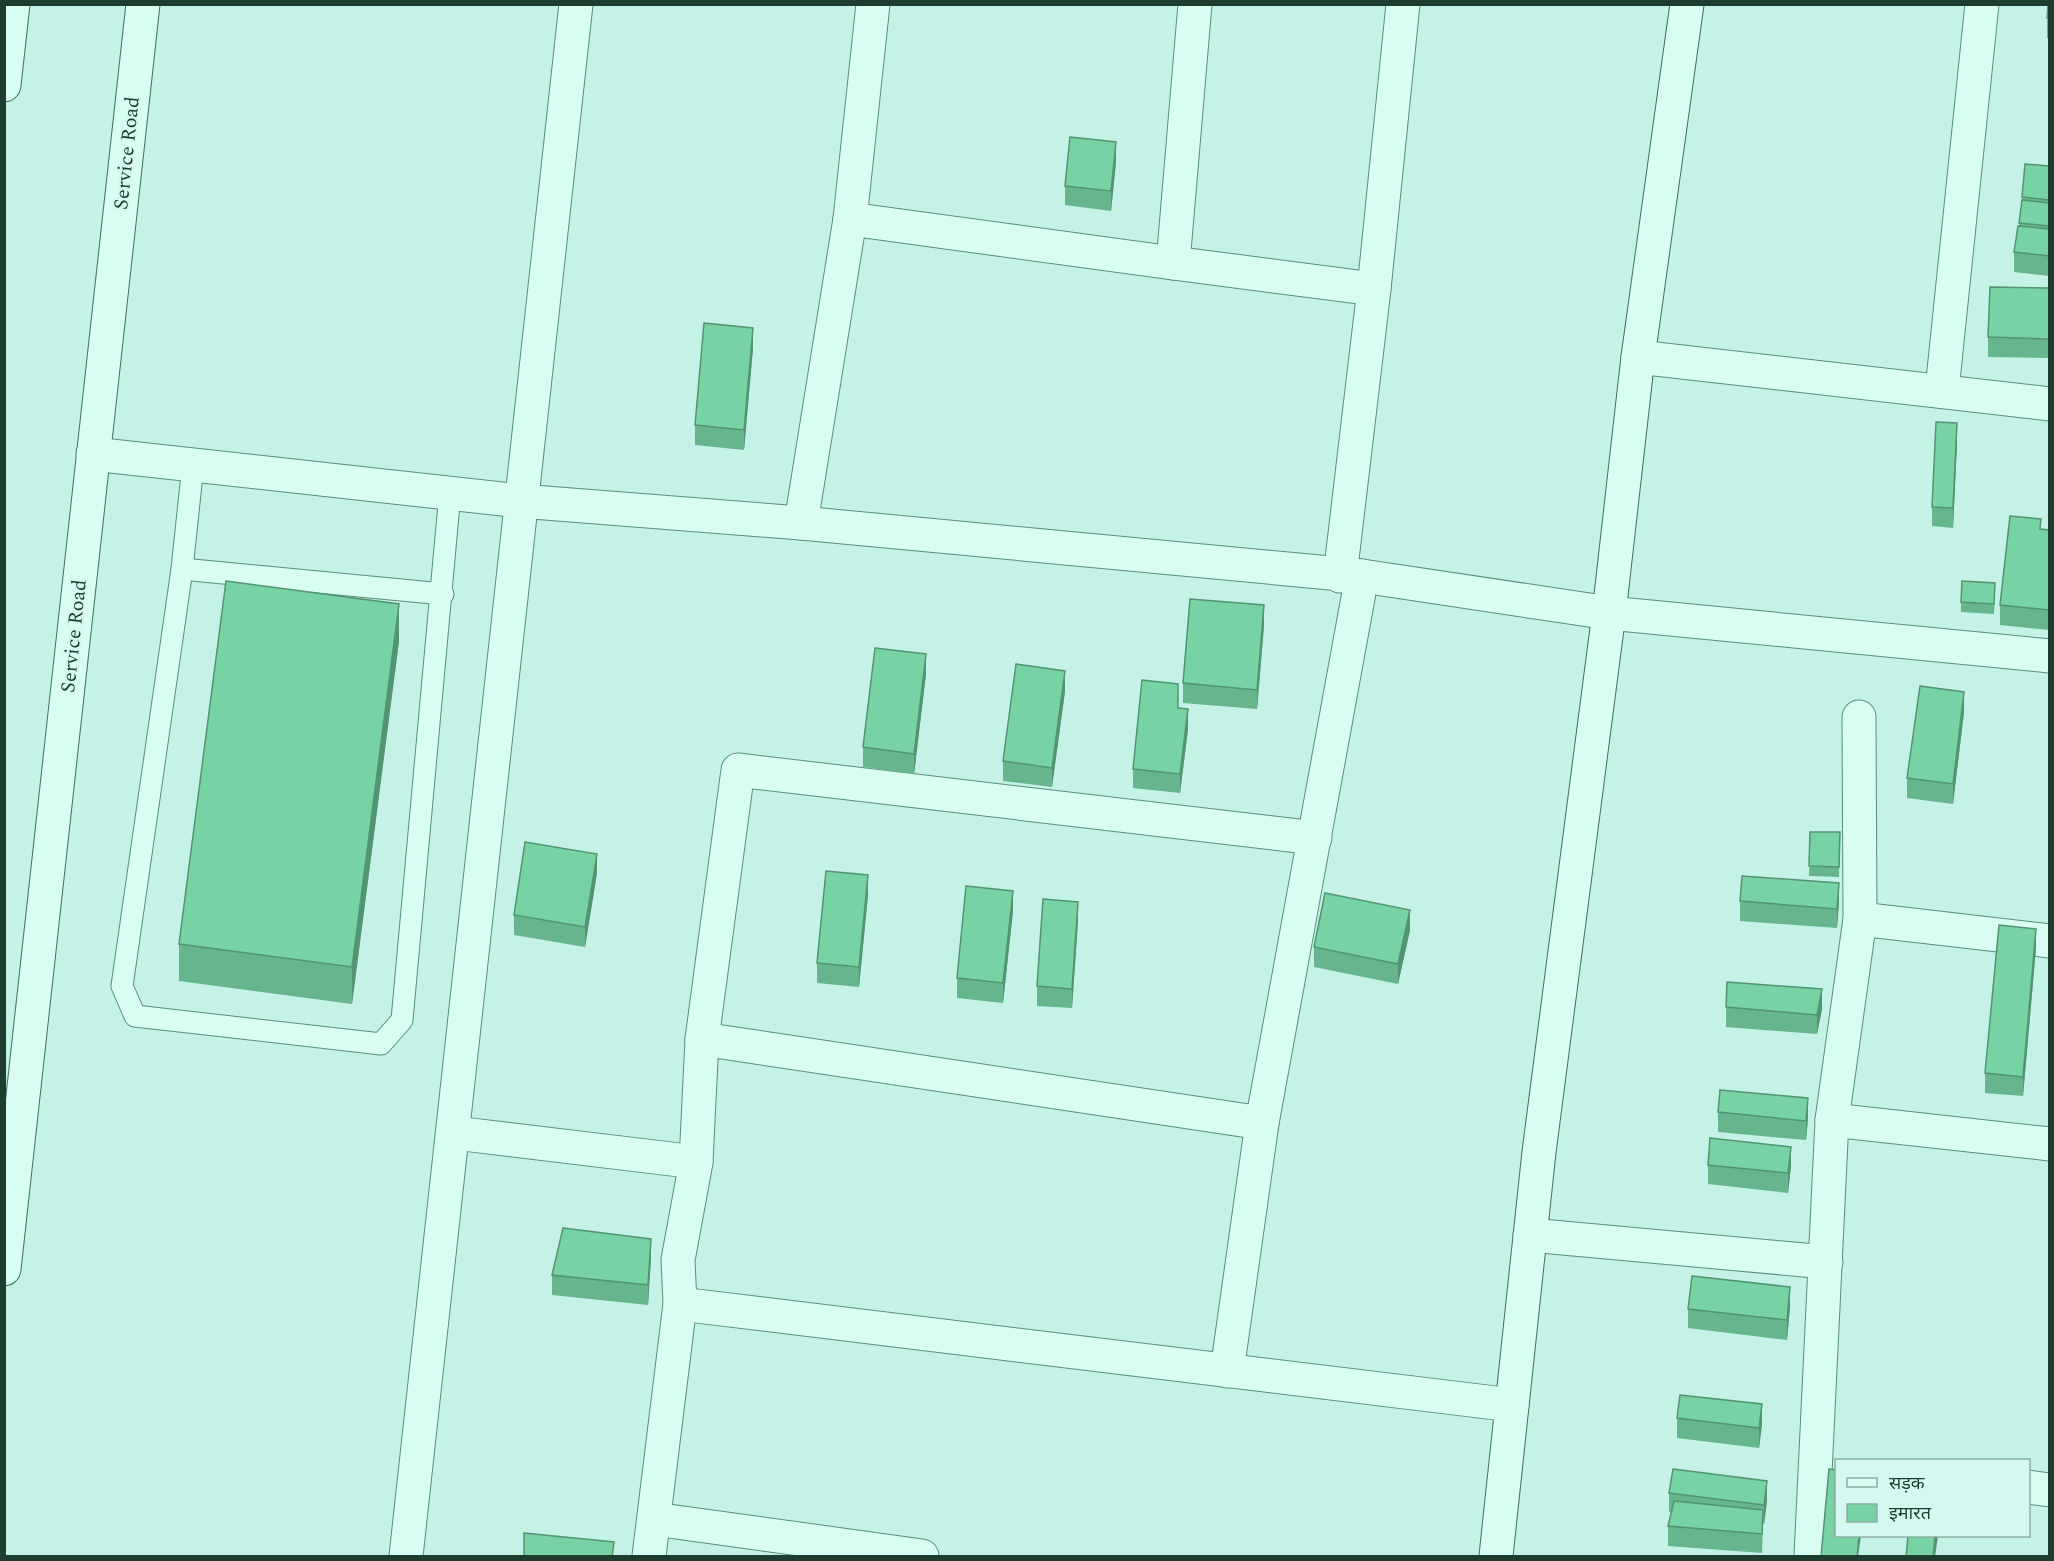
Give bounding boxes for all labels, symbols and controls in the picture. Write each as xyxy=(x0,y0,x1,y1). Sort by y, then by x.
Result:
street label: Service Road xyxy=(106,95,148,211)
street label: Service Road xyxy=(53,578,95,694)
legend xyxy=(1835,1459,2030,1537)
text: सड़क xyxy=(1889,1470,1926,1497)
text: इमारत xyxy=(1889,1500,1932,1527)

